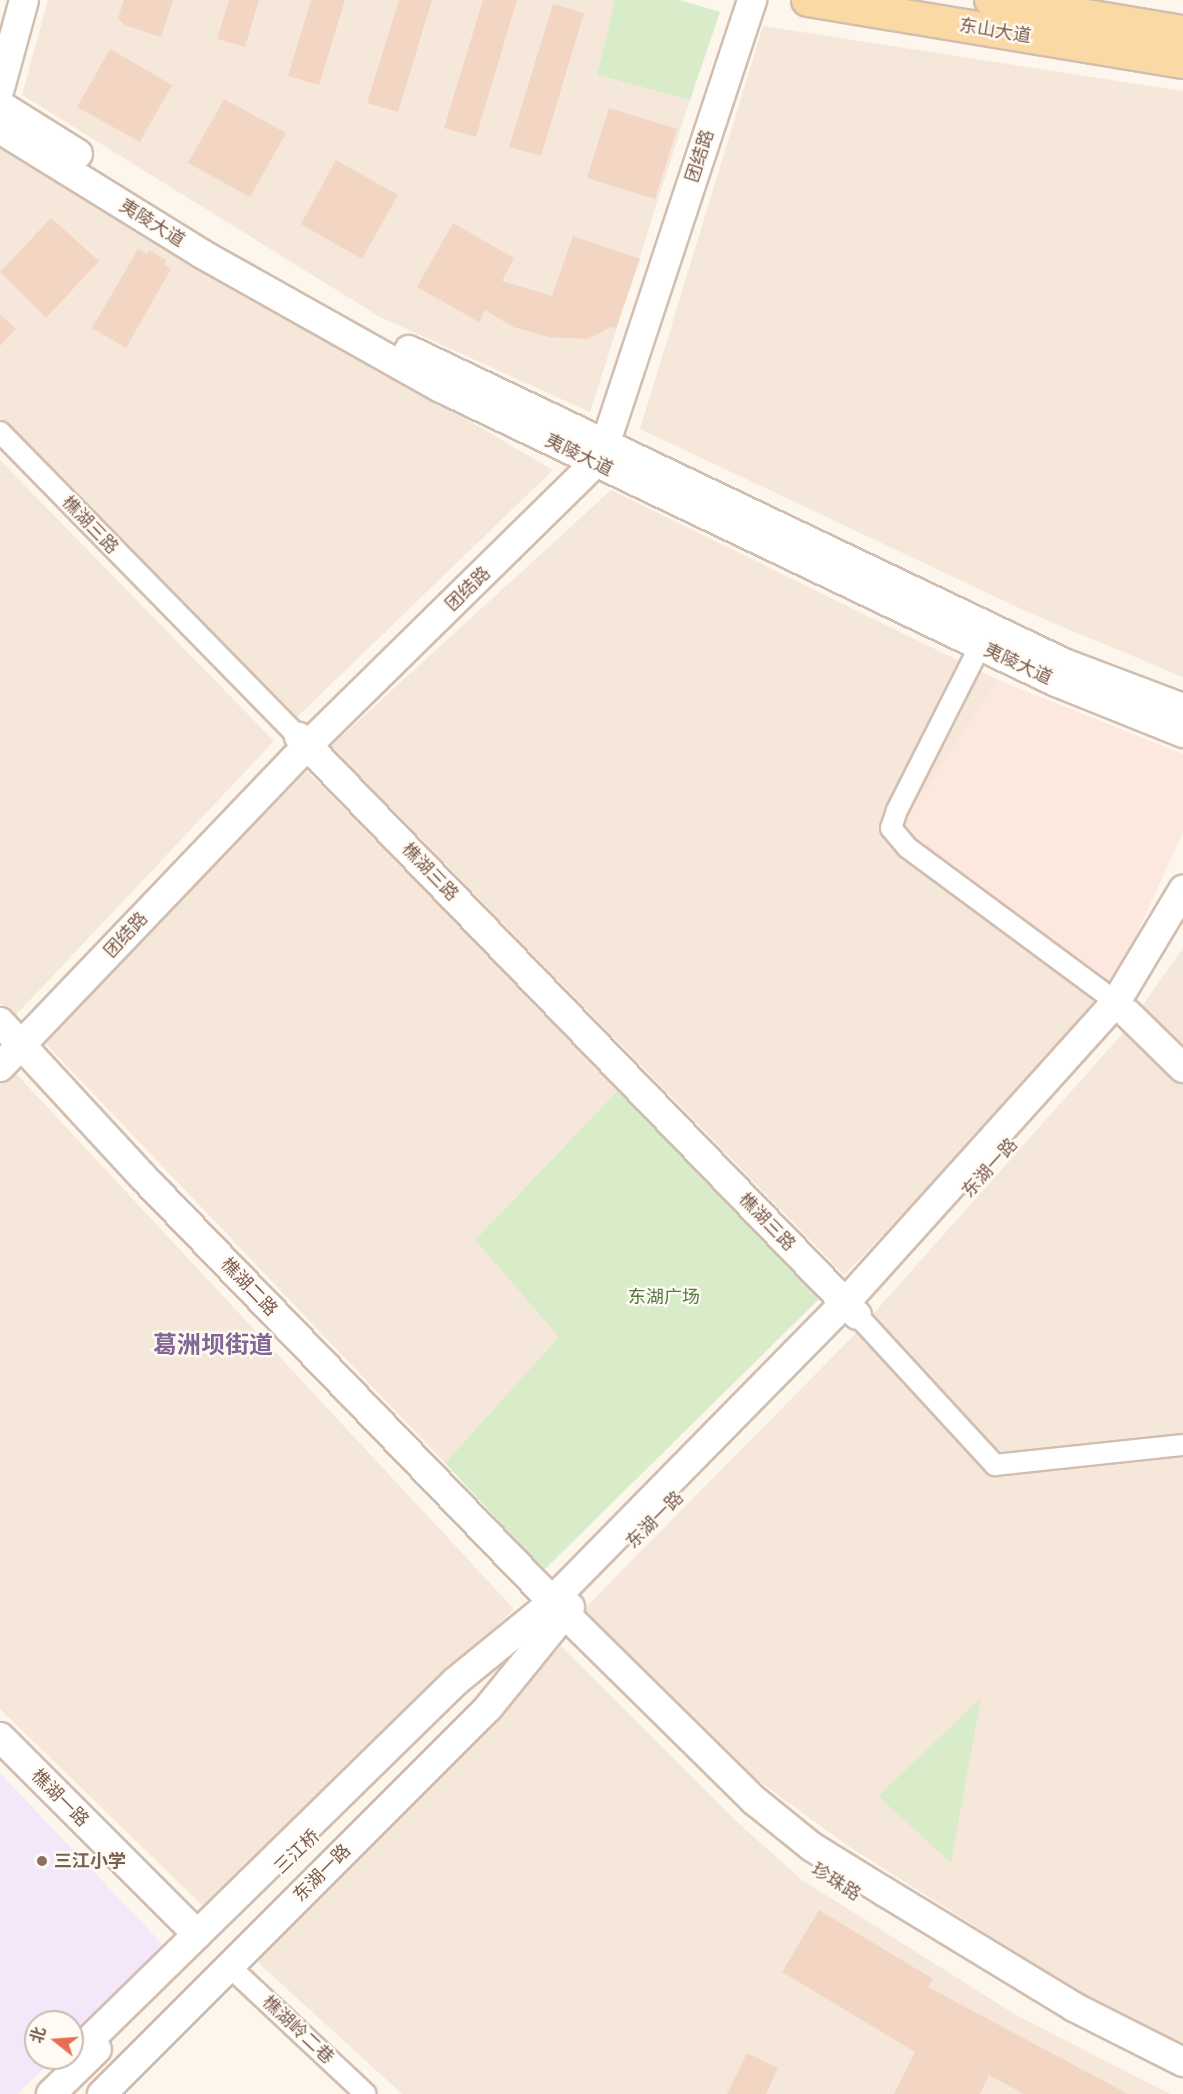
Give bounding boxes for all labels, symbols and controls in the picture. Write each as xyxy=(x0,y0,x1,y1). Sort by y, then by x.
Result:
street label: 东山大道 xyxy=(958,15,1032,47)
street label: 团结路 xyxy=(681,127,719,185)
street label: 夷陵大道 xyxy=(116,195,188,251)
street label: 夷陵大道 xyxy=(542,430,616,480)
street label: 樵湖三路 xyxy=(57,492,123,558)
street label: 团结路 xyxy=(441,562,495,616)
street label: 夷陵大道 xyxy=(981,639,1055,689)
street label: 樵湖三路 xyxy=(397,839,463,905)
street label: 团结路 xyxy=(100,908,152,962)
street label: 东湖一路 xyxy=(958,1134,1022,1202)
street label: 樵湖三路 xyxy=(734,1189,800,1255)
street label: 樵湖二路 xyxy=(216,1254,282,1320)
park label: 东湖广场 xyxy=(628,1286,700,1308)
district label: 葛洲坝街道 xyxy=(153,1331,273,1359)
street label: 东湖一路 xyxy=(622,1487,688,1553)
street label: 樵湖一路 xyxy=(27,1765,93,1831)
street label: 三江桥 xyxy=(270,1825,324,1879)
street label: 东湖一路 xyxy=(289,1840,355,1906)
place label: 三江小学 xyxy=(54,1850,126,1872)
marker: 三江小学 xyxy=(35,1854,49,1868)
street label: 珍珠路 xyxy=(807,1859,865,1905)
street label: 樵湖岭二巷 xyxy=(258,1991,338,2069)
north arrow xyxy=(24,2010,84,2070)
text: 北 xyxy=(27,2025,50,2046)

